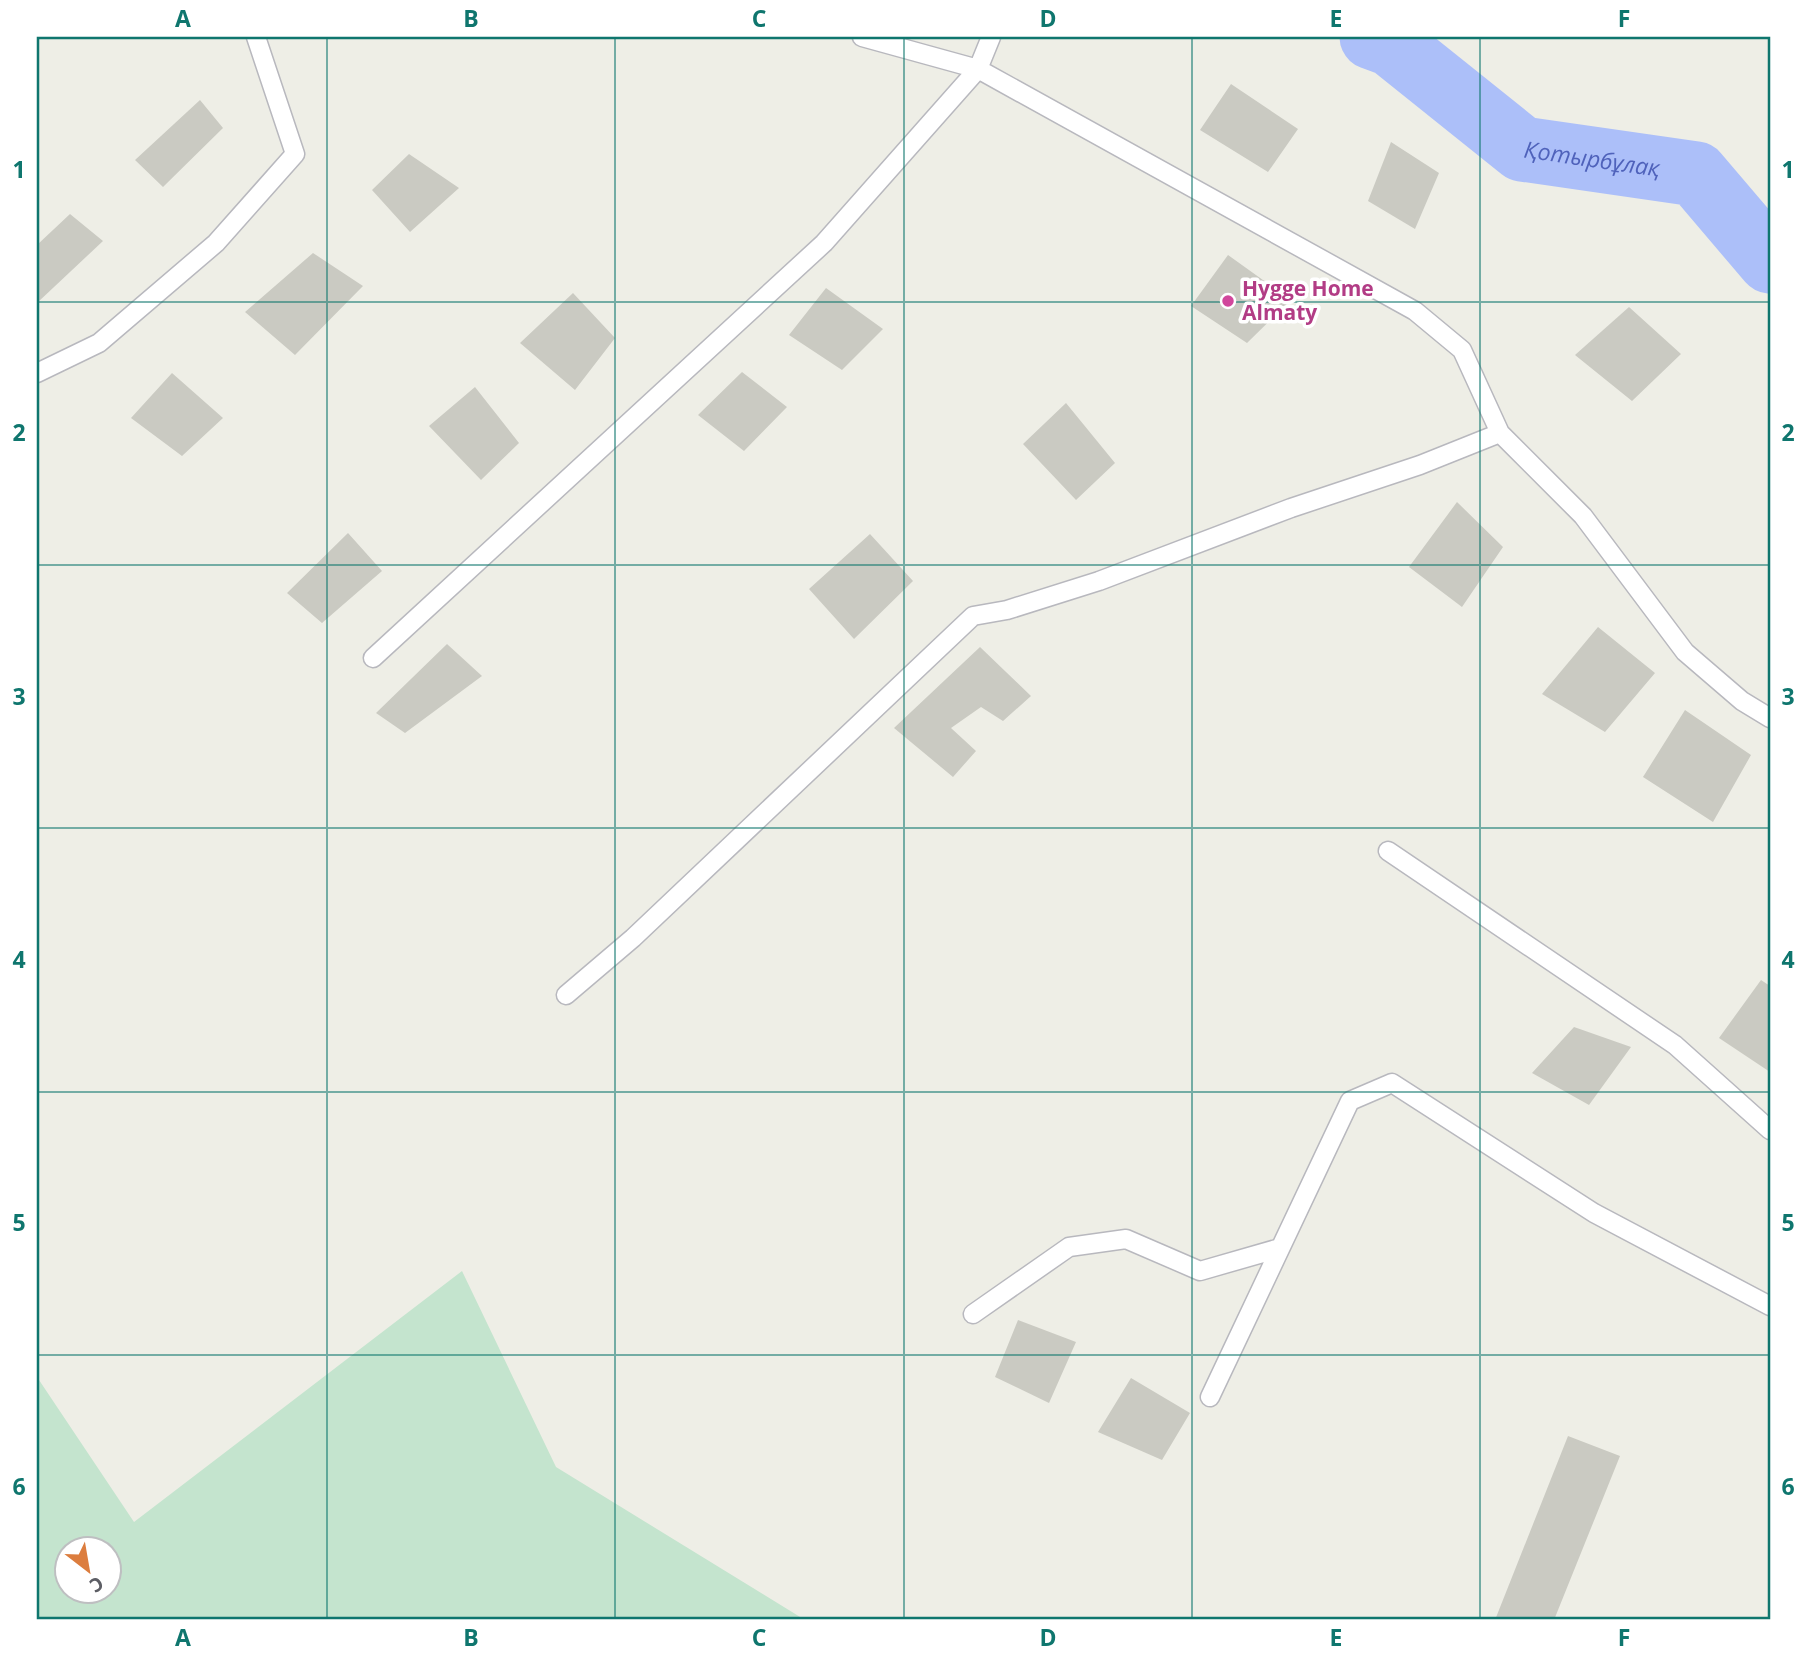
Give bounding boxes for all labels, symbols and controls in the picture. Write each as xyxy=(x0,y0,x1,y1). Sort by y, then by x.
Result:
text: A xyxy=(175,2,191,34)
text: B xyxy=(463,2,479,34)
text: C xyxy=(752,2,766,34)
text: D xyxy=(1039,2,1057,34)
text: E xyxy=(1330,2,1342,34)
text: F xyxy=(1618,2,1630,34)
water label: Қотырбұлақ xyxy=(1522,132,1663,184)
text: 1 xyxy=(12,153,26,185)
text: 1 xyxy=(1781,153,1795,185)
place label: Hygge Home Almaty xyxy=(1242,274,1374,326)
marker: Hygge Home Almaty xyxy=(1220,293,1236,309)
text: 2 xyxy=(12,416,26,448)
text: 2 xyxy=(1781,416,1795,448)
text: 3 xyxy=(12,680,26,712)
text: 3 xyxy=(1781,680,1795,712)
text: 4 xyxy=(12,943,26,975)
text: 4 xyxy=(1781,943,1795,975)
text: 5 xyxy=(12,1206,26,1238)
text: 5 xyxy=(1781,1206,1795,1238)
text: 6 xyxy=(12,1470,26,1502)
text: 6 xyxy=(1781,1470,1795,1502)
north arrow xyxy=(52,1534,122,1604)
text: С xyxy=(85,1570,109,1599)
text: A xyxy=(175,1621,191,1653)
text: B xyxy=(463,1621,479,1653)
text: C xyxy=(752,1621,766,1653)
text: D xyxy=(1039,1621,1057,1653)
text: E xyxy=(1330,1621,1342,1653)
text: F xyxy=(1618,1621,1630,1653)

